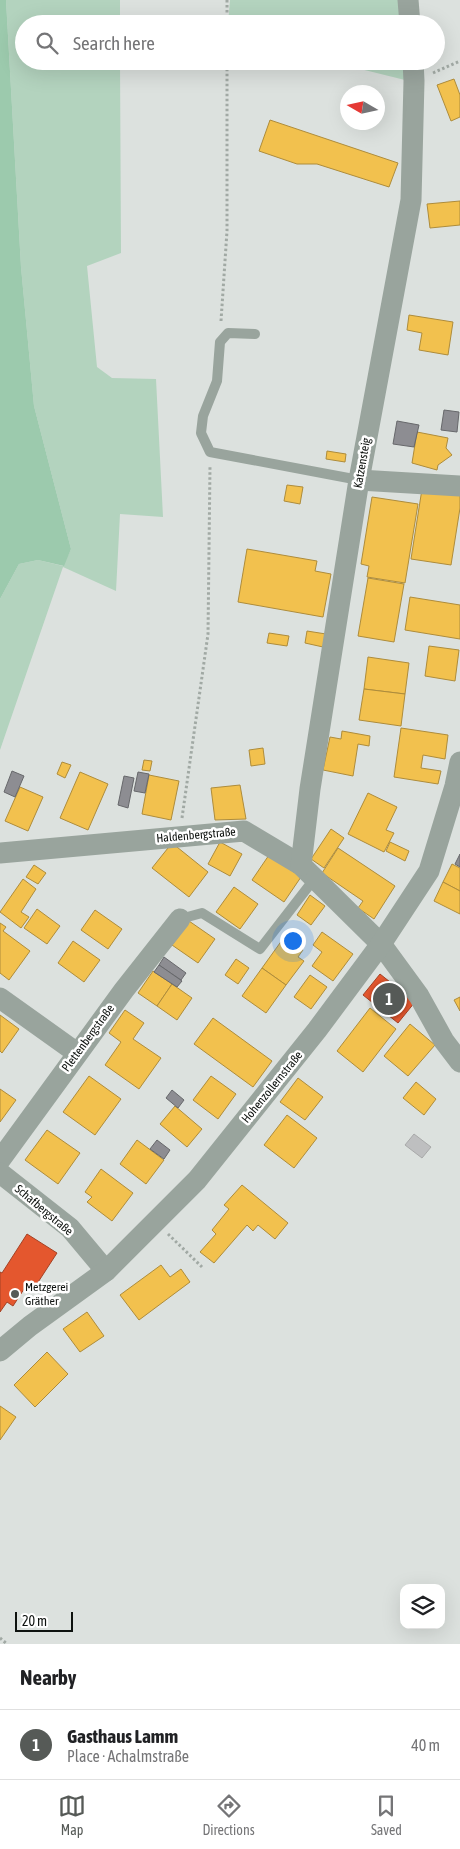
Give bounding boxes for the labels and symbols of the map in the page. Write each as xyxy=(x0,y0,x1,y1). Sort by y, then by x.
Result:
north arrow xyxy=(340,85,385,130)
street label: Katzensteig xyxy=(351,436,373,489)
street label: Haldenbergstraße xyxy=(156,825,236,845)
your location xyxy=(280,928,306,954)
pin: 1 xyxy=(373,980,405,1018)
street label: Plettenbergstraße xyxy=(59,1002,117,1074)
street label: Hohenzollernstraße xyxy=(239,1048,305,1126)
street label: Schafbergstraße xyxy=(12,1182,76,1238)
place label: Metzgerei Gräther xyxy=(25,1280,68,1308)
marker: Metzgerei Gräther xyxy=(9,1288,21,1300)
scale bar xyxy=(15,1609,72,1632)

